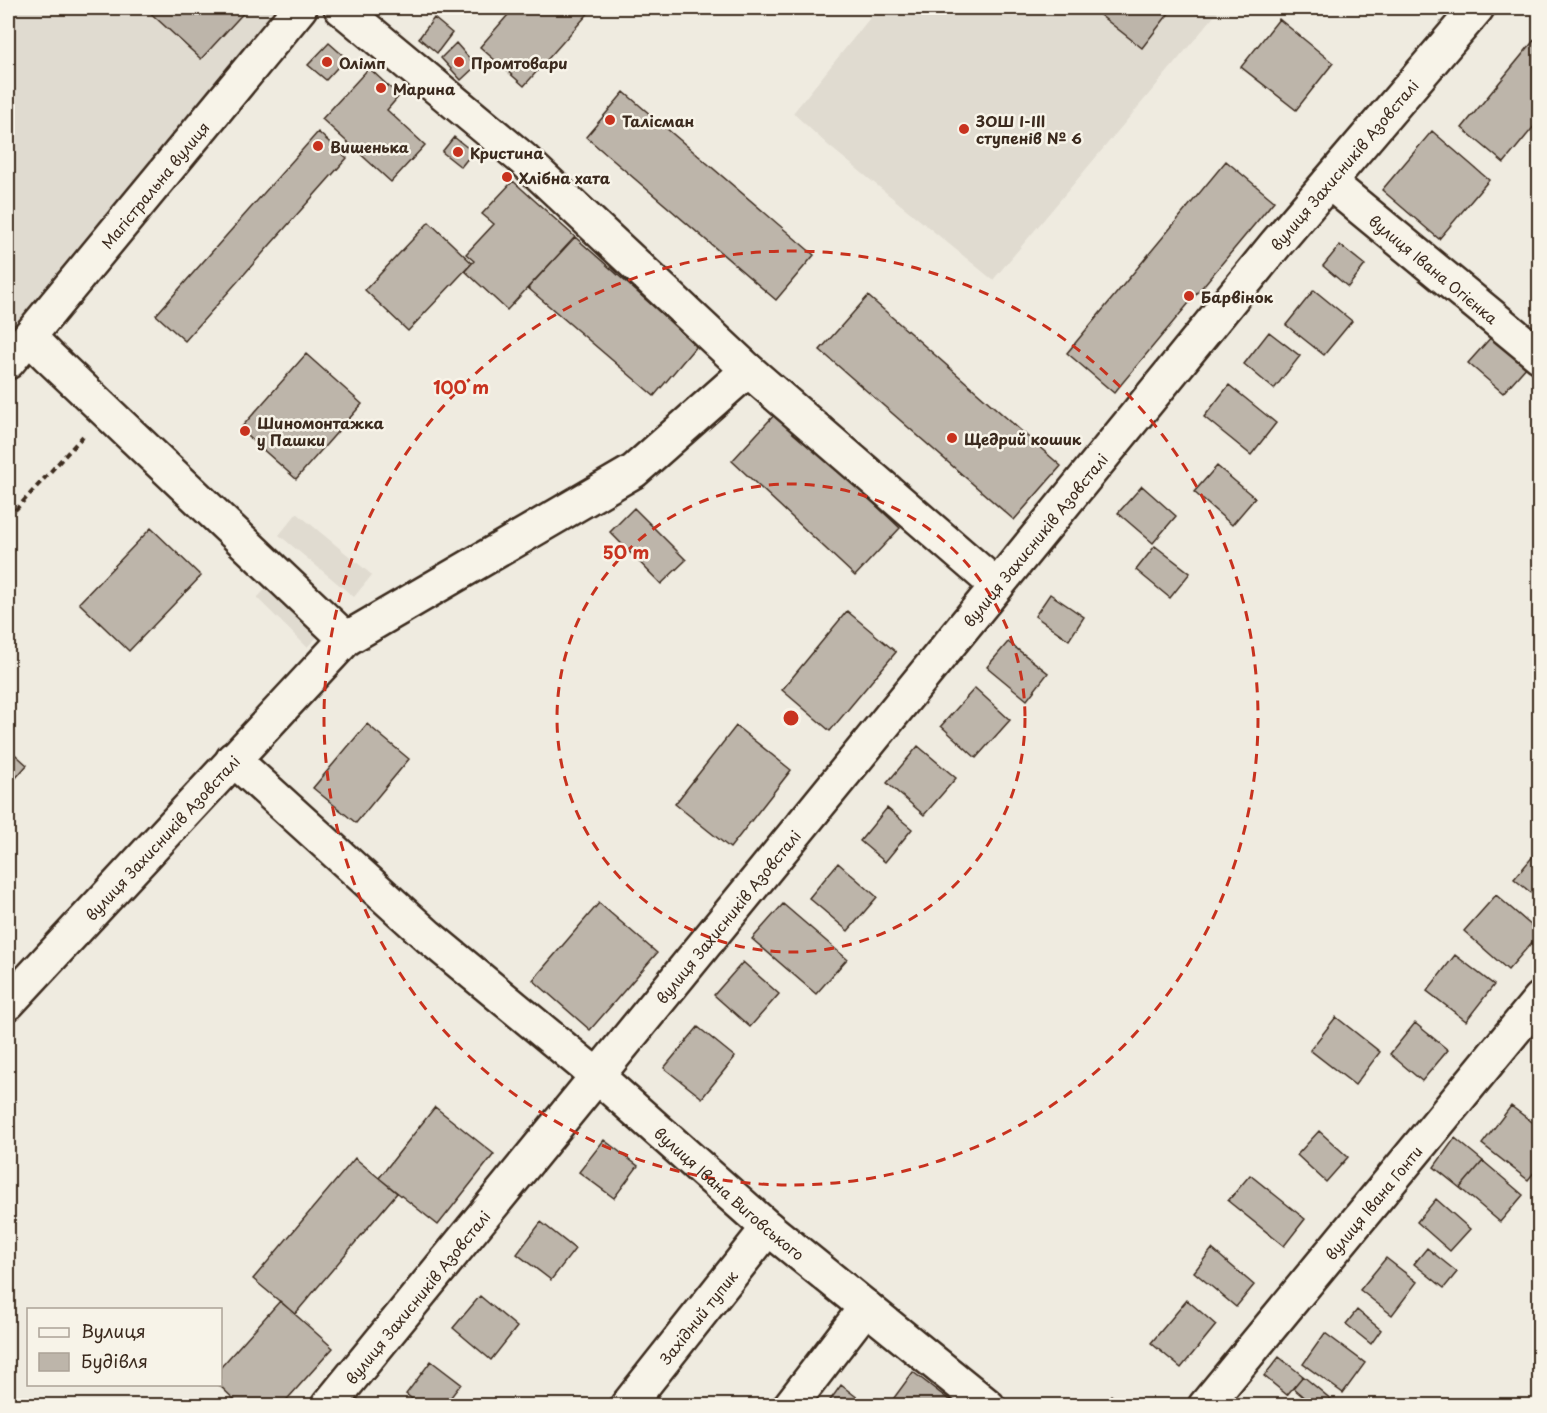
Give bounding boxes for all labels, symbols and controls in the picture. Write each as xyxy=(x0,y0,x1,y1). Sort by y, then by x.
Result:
place label: Олімп xyxy=(339,51,386,74)
place label: Промтовари xyxy=(471,51,568,74)
marker: Олімп xyxy=(320,55,334,69)
marker: Промтовари xyxy=(452,55,466,69)
street label: вулиця Захисників Азовсталі xyxy=(1264,74,1423,255)
place label: Марина xyxy=(393,77,456,100)
marker: Марина xyxy=(374,81,388,95)
place label: Талісман xyxy=(622,109,695,132)
place label: ЗОШ I-III ступенів № 6 xyxy=(975,109,1082,149)
marker: Талісман xyxy=(603,113,617,127)
street label: Магістральна вулиця xyxy=(95,116,214,253)
marker: ЗОШ I-III ступенів № 6 xyxy=(957,122,971,136)
place label: Вишенька xyxy=(330,135,409,158)
marker: Вишенька xyxy=(311,139,325,153)
place label: Кристина xyxy=(470,141,544,164)
marker: Кристина xyxy=(451,145,465,159)
place label: Хлібна хата xyxy=(519,166,611,189)
marker: Хлібна хата xyxy=(500,170,514,184)
street label: вулиця Івана Огієнка xyxy=(1365,208,1504,329)
place label: Барвінок xyxy=(1201,285,1274,308)
marker: Барвінок xyxy=(1182,289,1196,303)
text: 100 m xyxy=(433,373,489,400)
place label: Шиномонтажка у Пашки xyxy=(257,411,385,451)
marker: Шиномонтажка у Пашки xyxy=(238,424,252,438)
place label: Щедрий кошик xyxy=(964,427,1082,450)
marker: Щедрий кошик xyxy=(945,431,959,445)
street label: вулиця Захисників Азовсталі xyxy=(957,448,1112,631)
text: 50 m xyxy=(603,538,649,565)
centre of rings xyxy=(781,708,801,728)
street label: вулиця Захисників Азовсталі xyxy=(79,750,244,925)
street label: вулиця Захисників Азовсталі xyxy=(650,824,805,1008)
street label: вулиця Івана Виговського xyxy=(650,1121,810,1265)
street label: вулиця Івана Гонти xyxy=(1319,1140,1427,1264)
street label: вулиця Захисників Азовсталі xyxy=(339,1205,495,1389)
street label: Західний тупик xyxy=(653,1265,742,1369)
legend xyxy=(27,1308,222,1386)
text: Вулиця xyxy=(81,1317,146,1344)
text: Будівля xyxy=(81,1347,148,1374)

